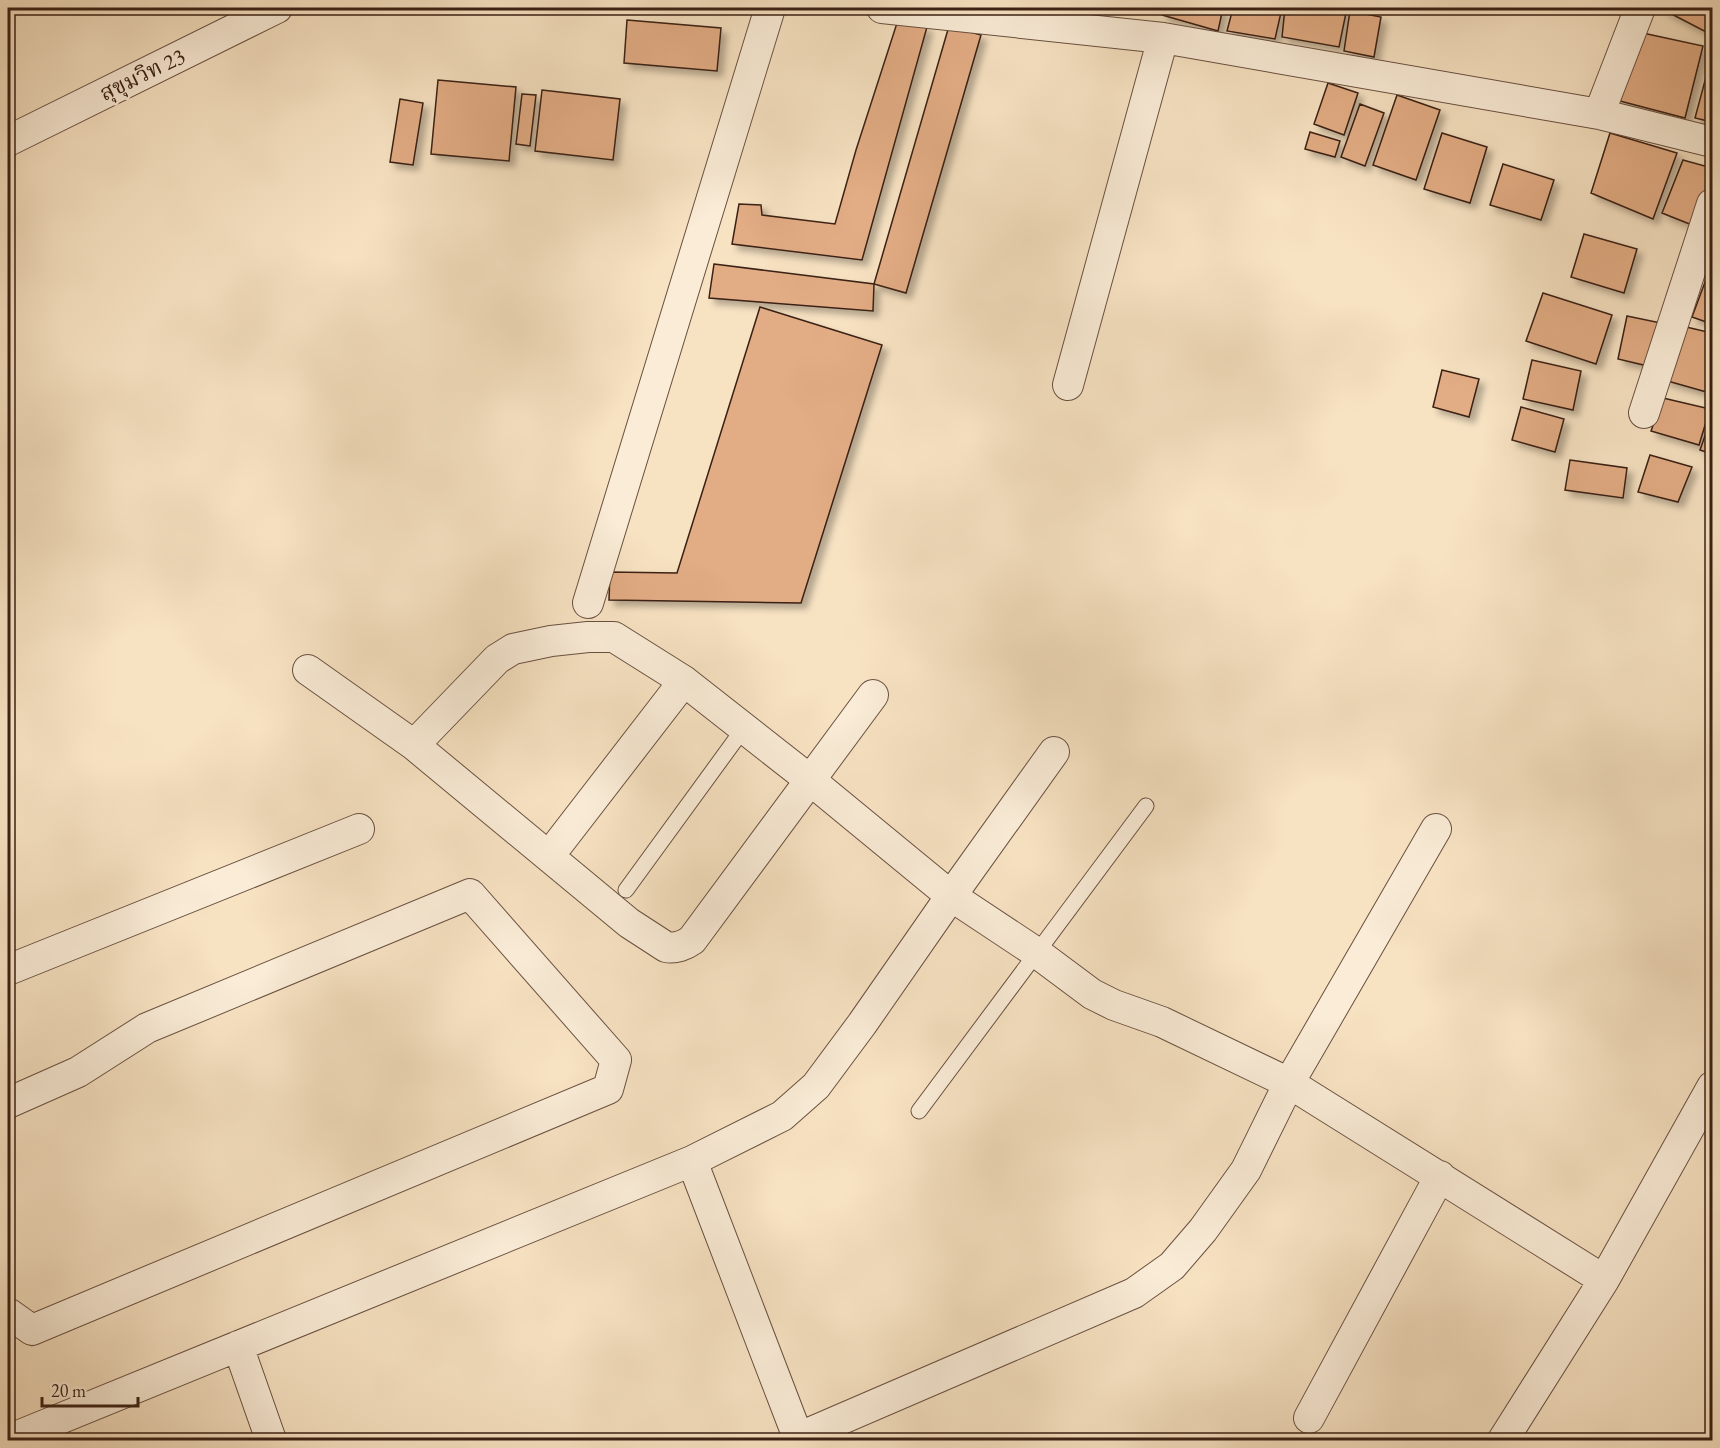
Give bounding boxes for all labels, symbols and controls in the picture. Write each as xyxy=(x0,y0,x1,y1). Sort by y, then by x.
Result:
street label: สุขุมวิท 23 xyxy=(95,41,190,108)
scale bar xyxy=(42,1370,138,1408)
text: 20 m xyxy=(51,1379,86,1402)

